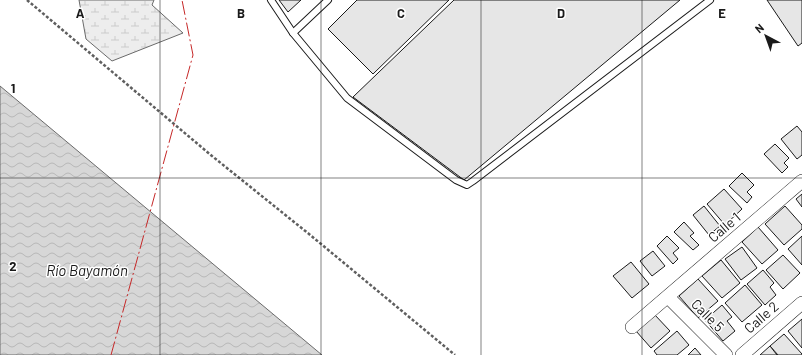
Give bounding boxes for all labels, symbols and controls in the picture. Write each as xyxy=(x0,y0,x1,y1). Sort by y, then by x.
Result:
text: A xyxy=(76,5,85,21)
text: B xyxy=(237,5,245,21)
text: C xyxy=(397,5,405,21)
text: D xyxy=(557,5,565,21)
text: E xyxy=(718,5,726,21)
north arrow xyxy=(746,16,786,56)
text: N xyxy=(752,21,766,35)
text: 1 xyxy=(11,80,15,96)
street label: Calle 1 xyxy=(704,208,744,246)
text: 2 xyxy=(9,258,17,274)
water label: Río Bayamón xyxy=(46,261,128,279)
street label: Calle 5 xyxy=(688,295,728,335)
street label: Calle 2 xyxy=(740,298,782,336)

